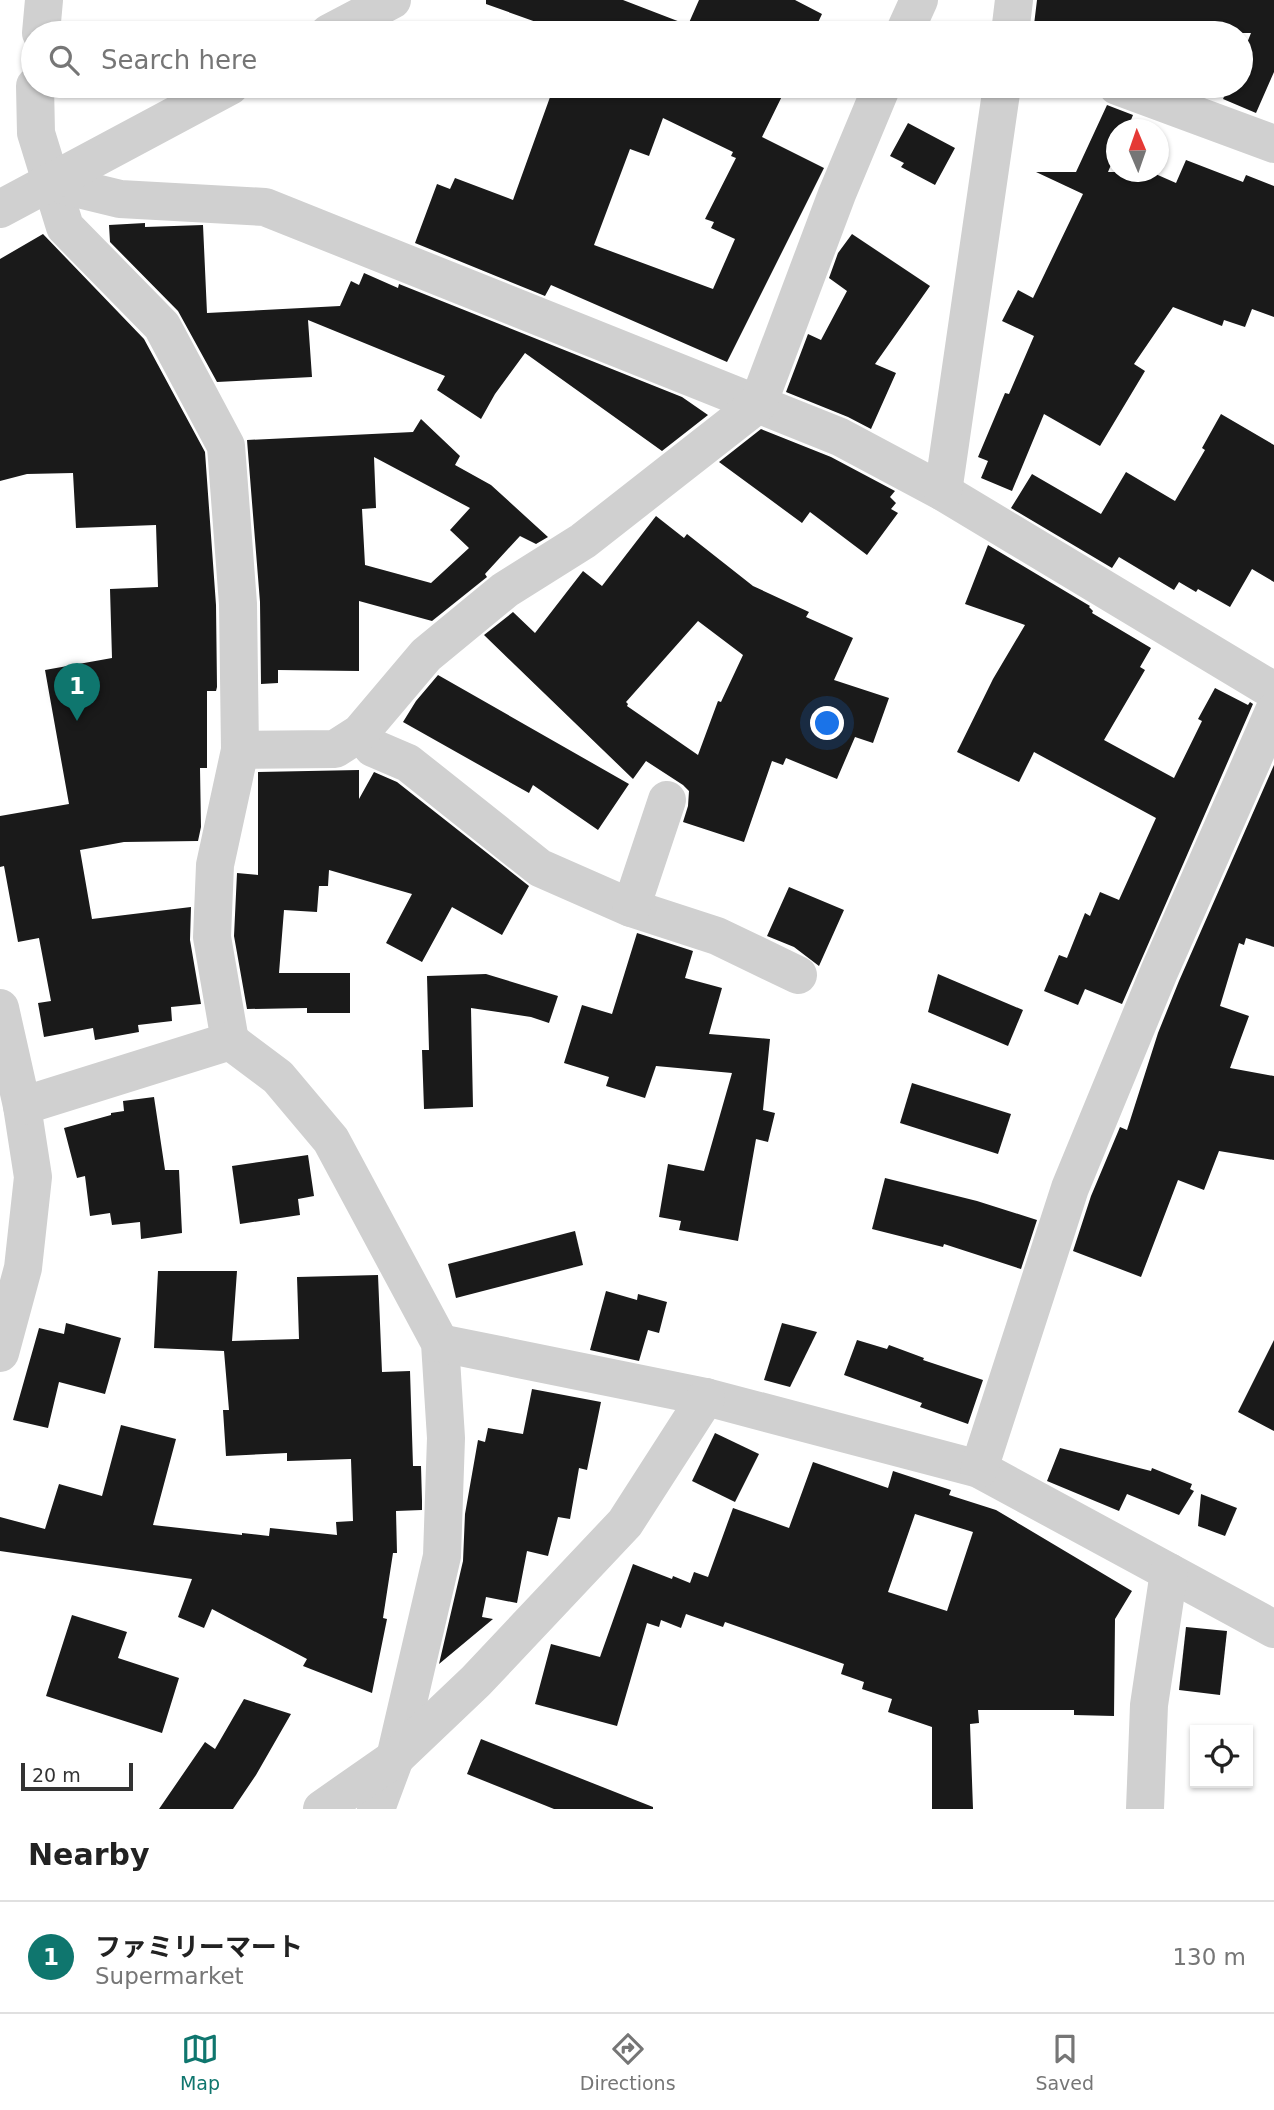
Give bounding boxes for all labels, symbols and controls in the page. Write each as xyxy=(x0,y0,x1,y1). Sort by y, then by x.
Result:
search box xyxy=(21,21,1253,98)
icon: search xyxy=(45,41,83,79)
text: Search here xyxy=(101,45,257,75)
north arrow xyxy=(1106,119,1169,182)
pin: 1 xyxy=(54,663,100,721)
your location xyxy=(810,706,844,740)
map controls xyxy=(1190,1725,1253,1788)
button: locate xyxy=(1190,1725,1253,1788)
scale bar xyxy=(21,1760,133,1792)
text: 20 m xyxy=(32,1764,81,1786)
text: Nearby xyxy=(28,1837,150,1872)
text: ファミリーマート xyxy=(95,1932,303,1962)
text: 1 xyxy=(43,1944,59,1970)
text: 130 m xyxy=(1172,1944,1246,1970)
text: Supermarket xyxy=(95,1963,244,1989)
tab: Map xyxy=(180,2030,220,2094)
tab: Directions xyxy=(580,2030,676,2094)
tab: Saved xyxy=(1035,2030,1094,2094)

